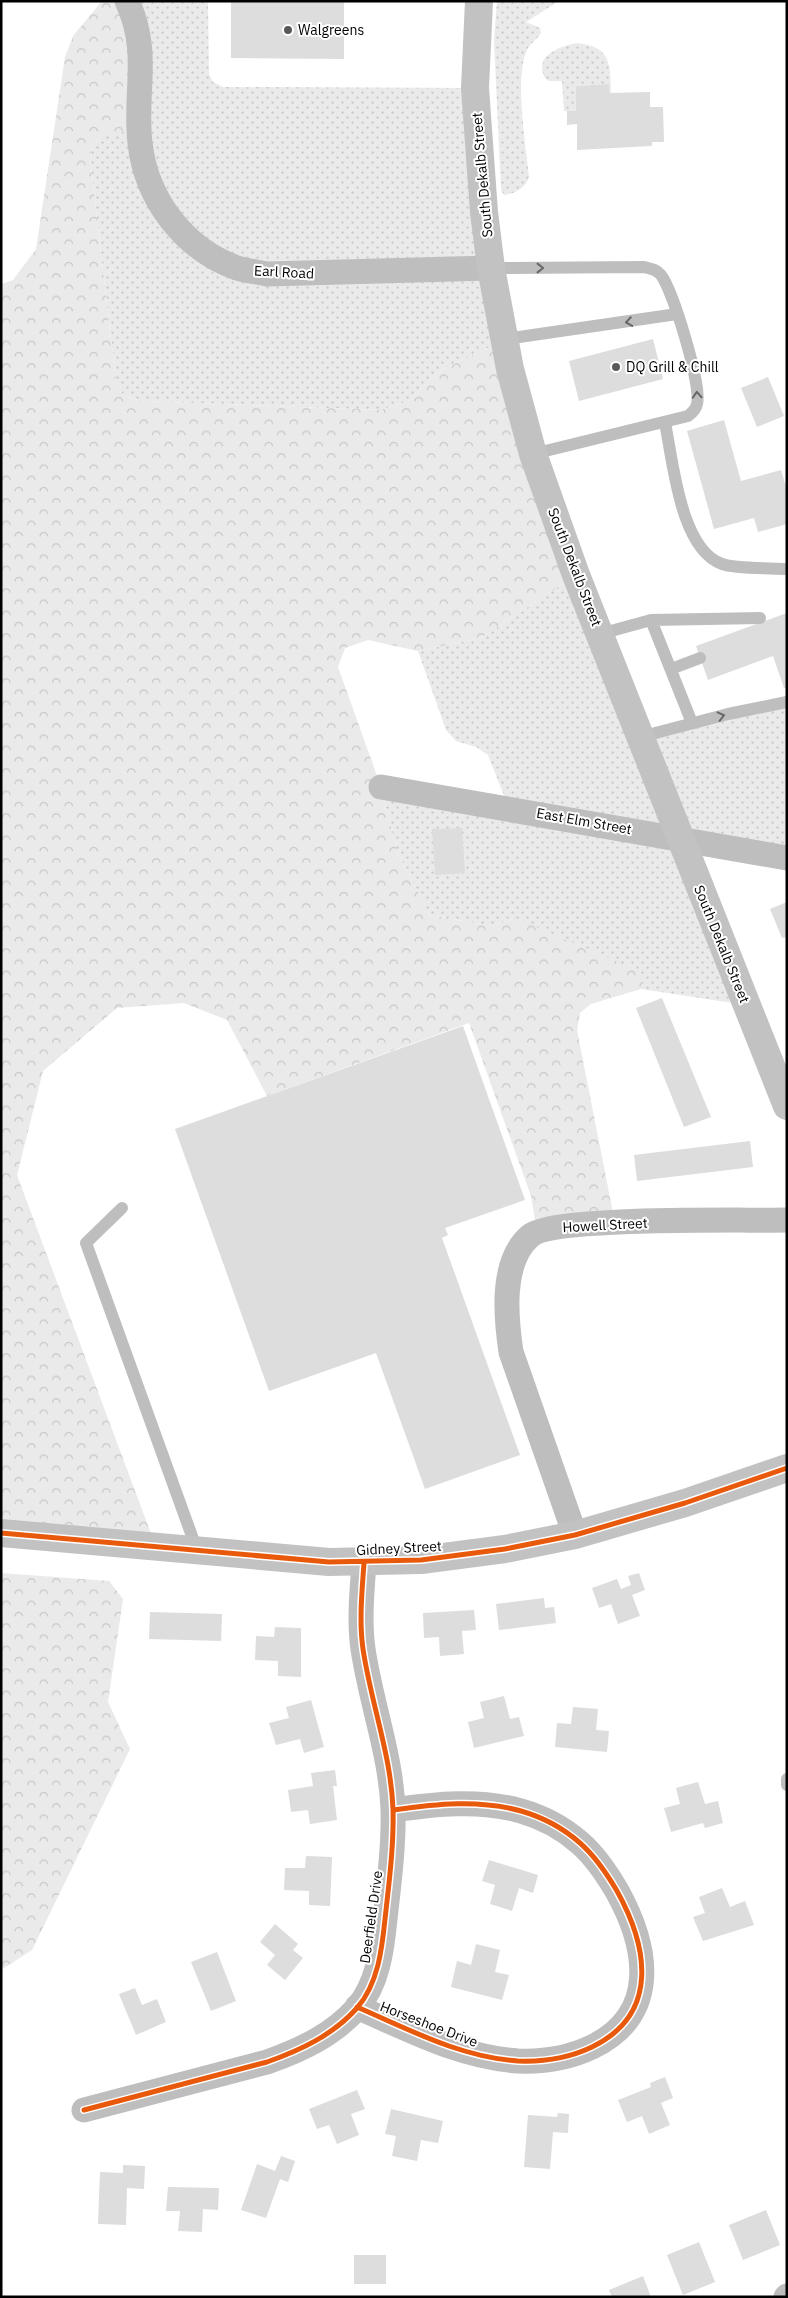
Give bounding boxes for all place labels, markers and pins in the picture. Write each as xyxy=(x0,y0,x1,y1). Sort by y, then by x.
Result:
place label: Walgreens xyxy=(298,21,364,39)
marker: Walgreens xyxy=(282,24,294,36)
place label: DQ Grill & Chill xyxy=(626,358,719,376)
marker: DQ Grill & Chill xyxy=(610,361,622,373)

